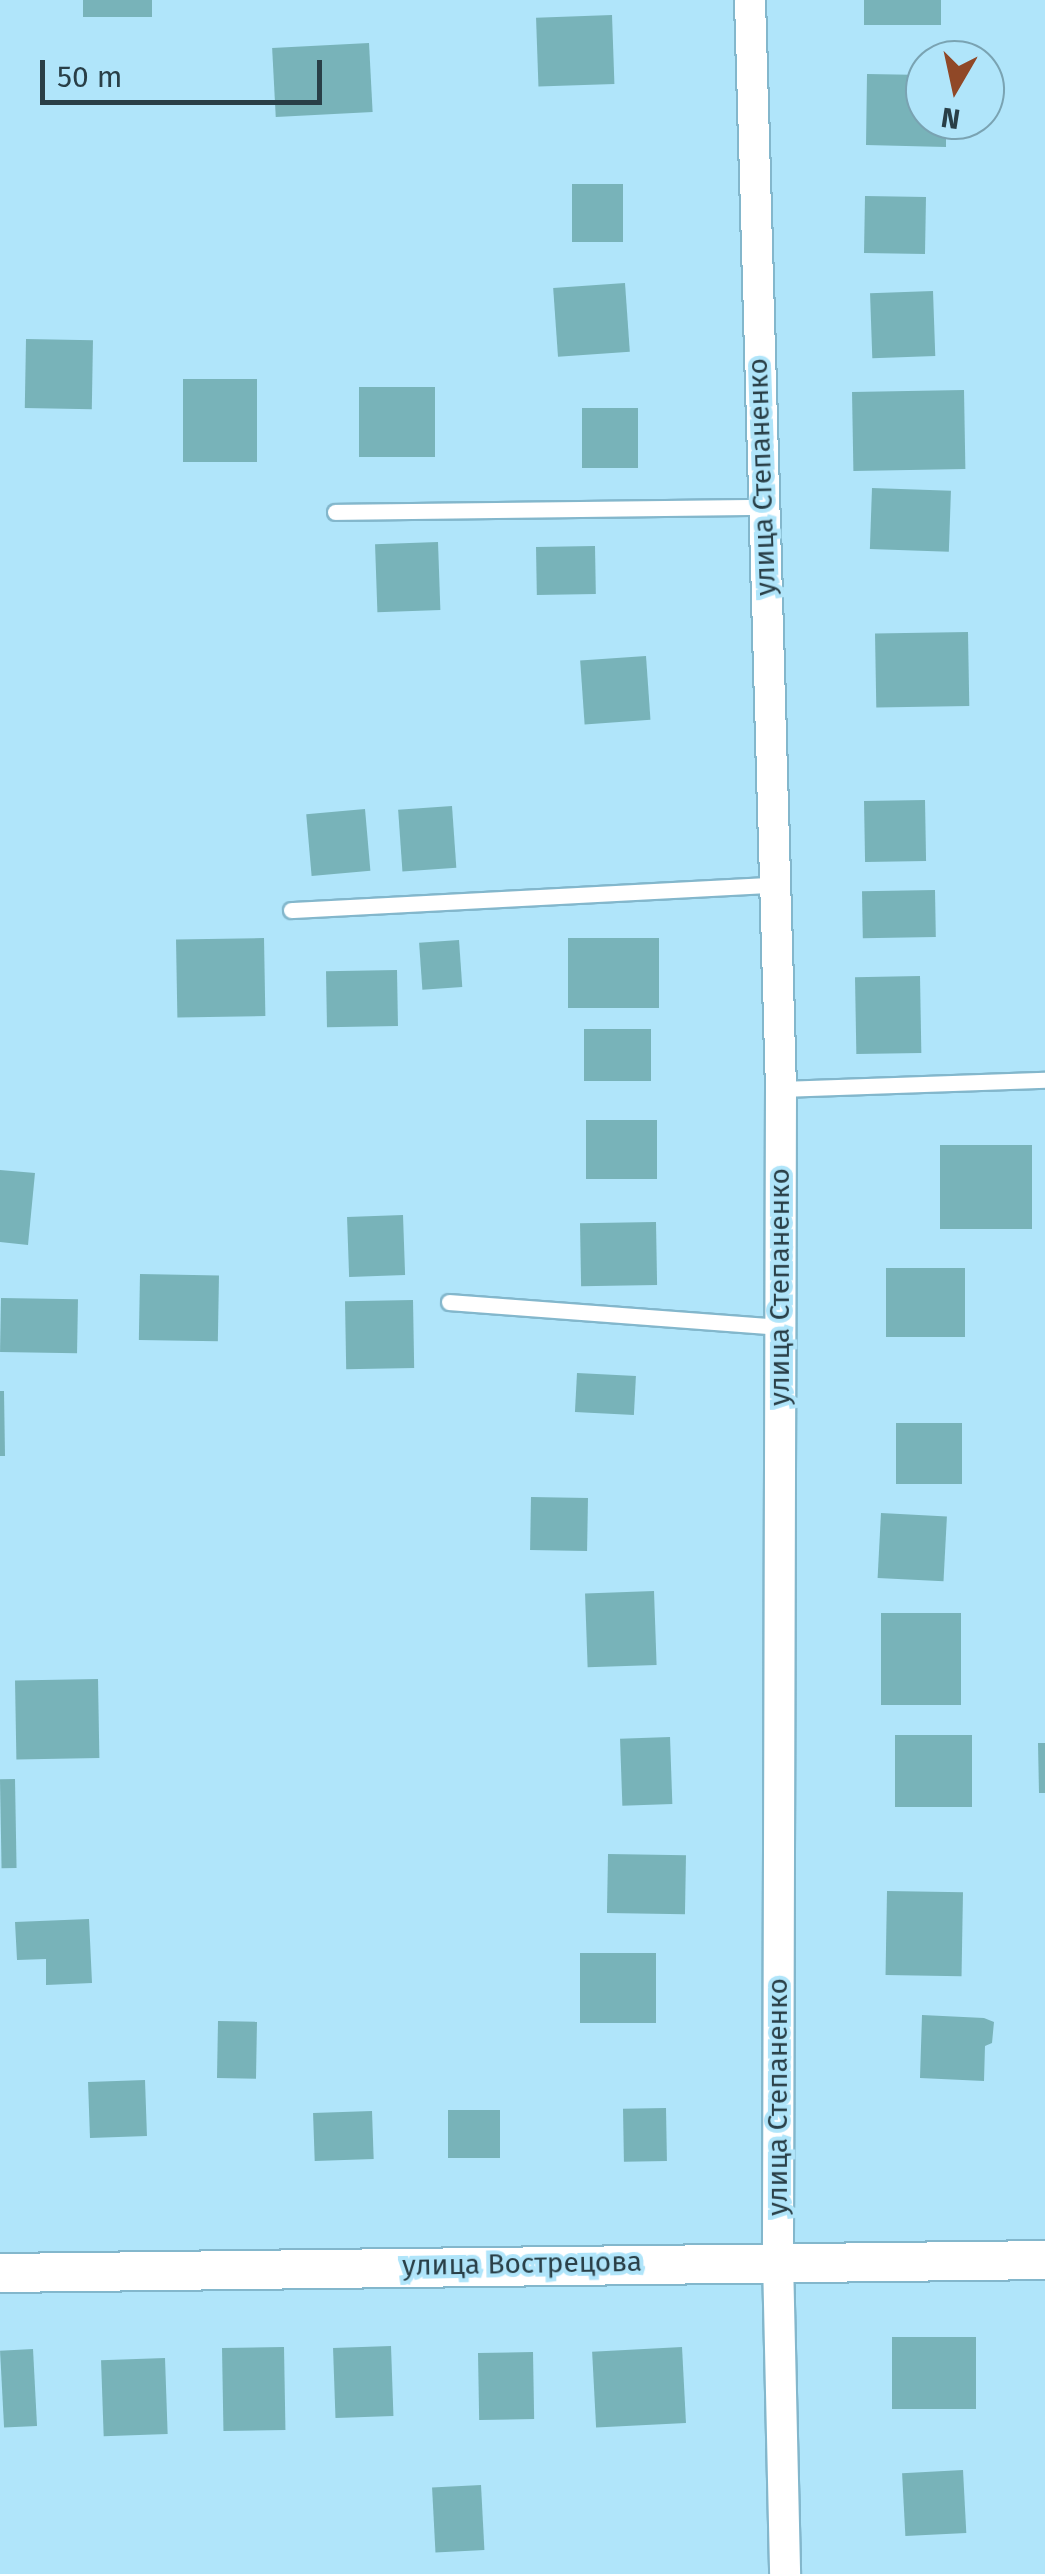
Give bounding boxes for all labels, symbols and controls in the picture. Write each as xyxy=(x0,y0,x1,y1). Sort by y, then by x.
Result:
scale bar xyxy=(45,40,328,102)
north arrow xyxy=(905,40,1005,140)
text: 50 m xyxy=(57,59,122,95)
text: N xyxy=(939,100,962,136)
street label: улица Степаненко xyxy=(741,358,783,596)
street label: улица Степаненко xyxy=(763,1168,797,1406)
street label: улица Степаненко xyxy=(761,1978,795,2216)
street label: улица Вострецова xyxy=(402,2245,642,2283)

